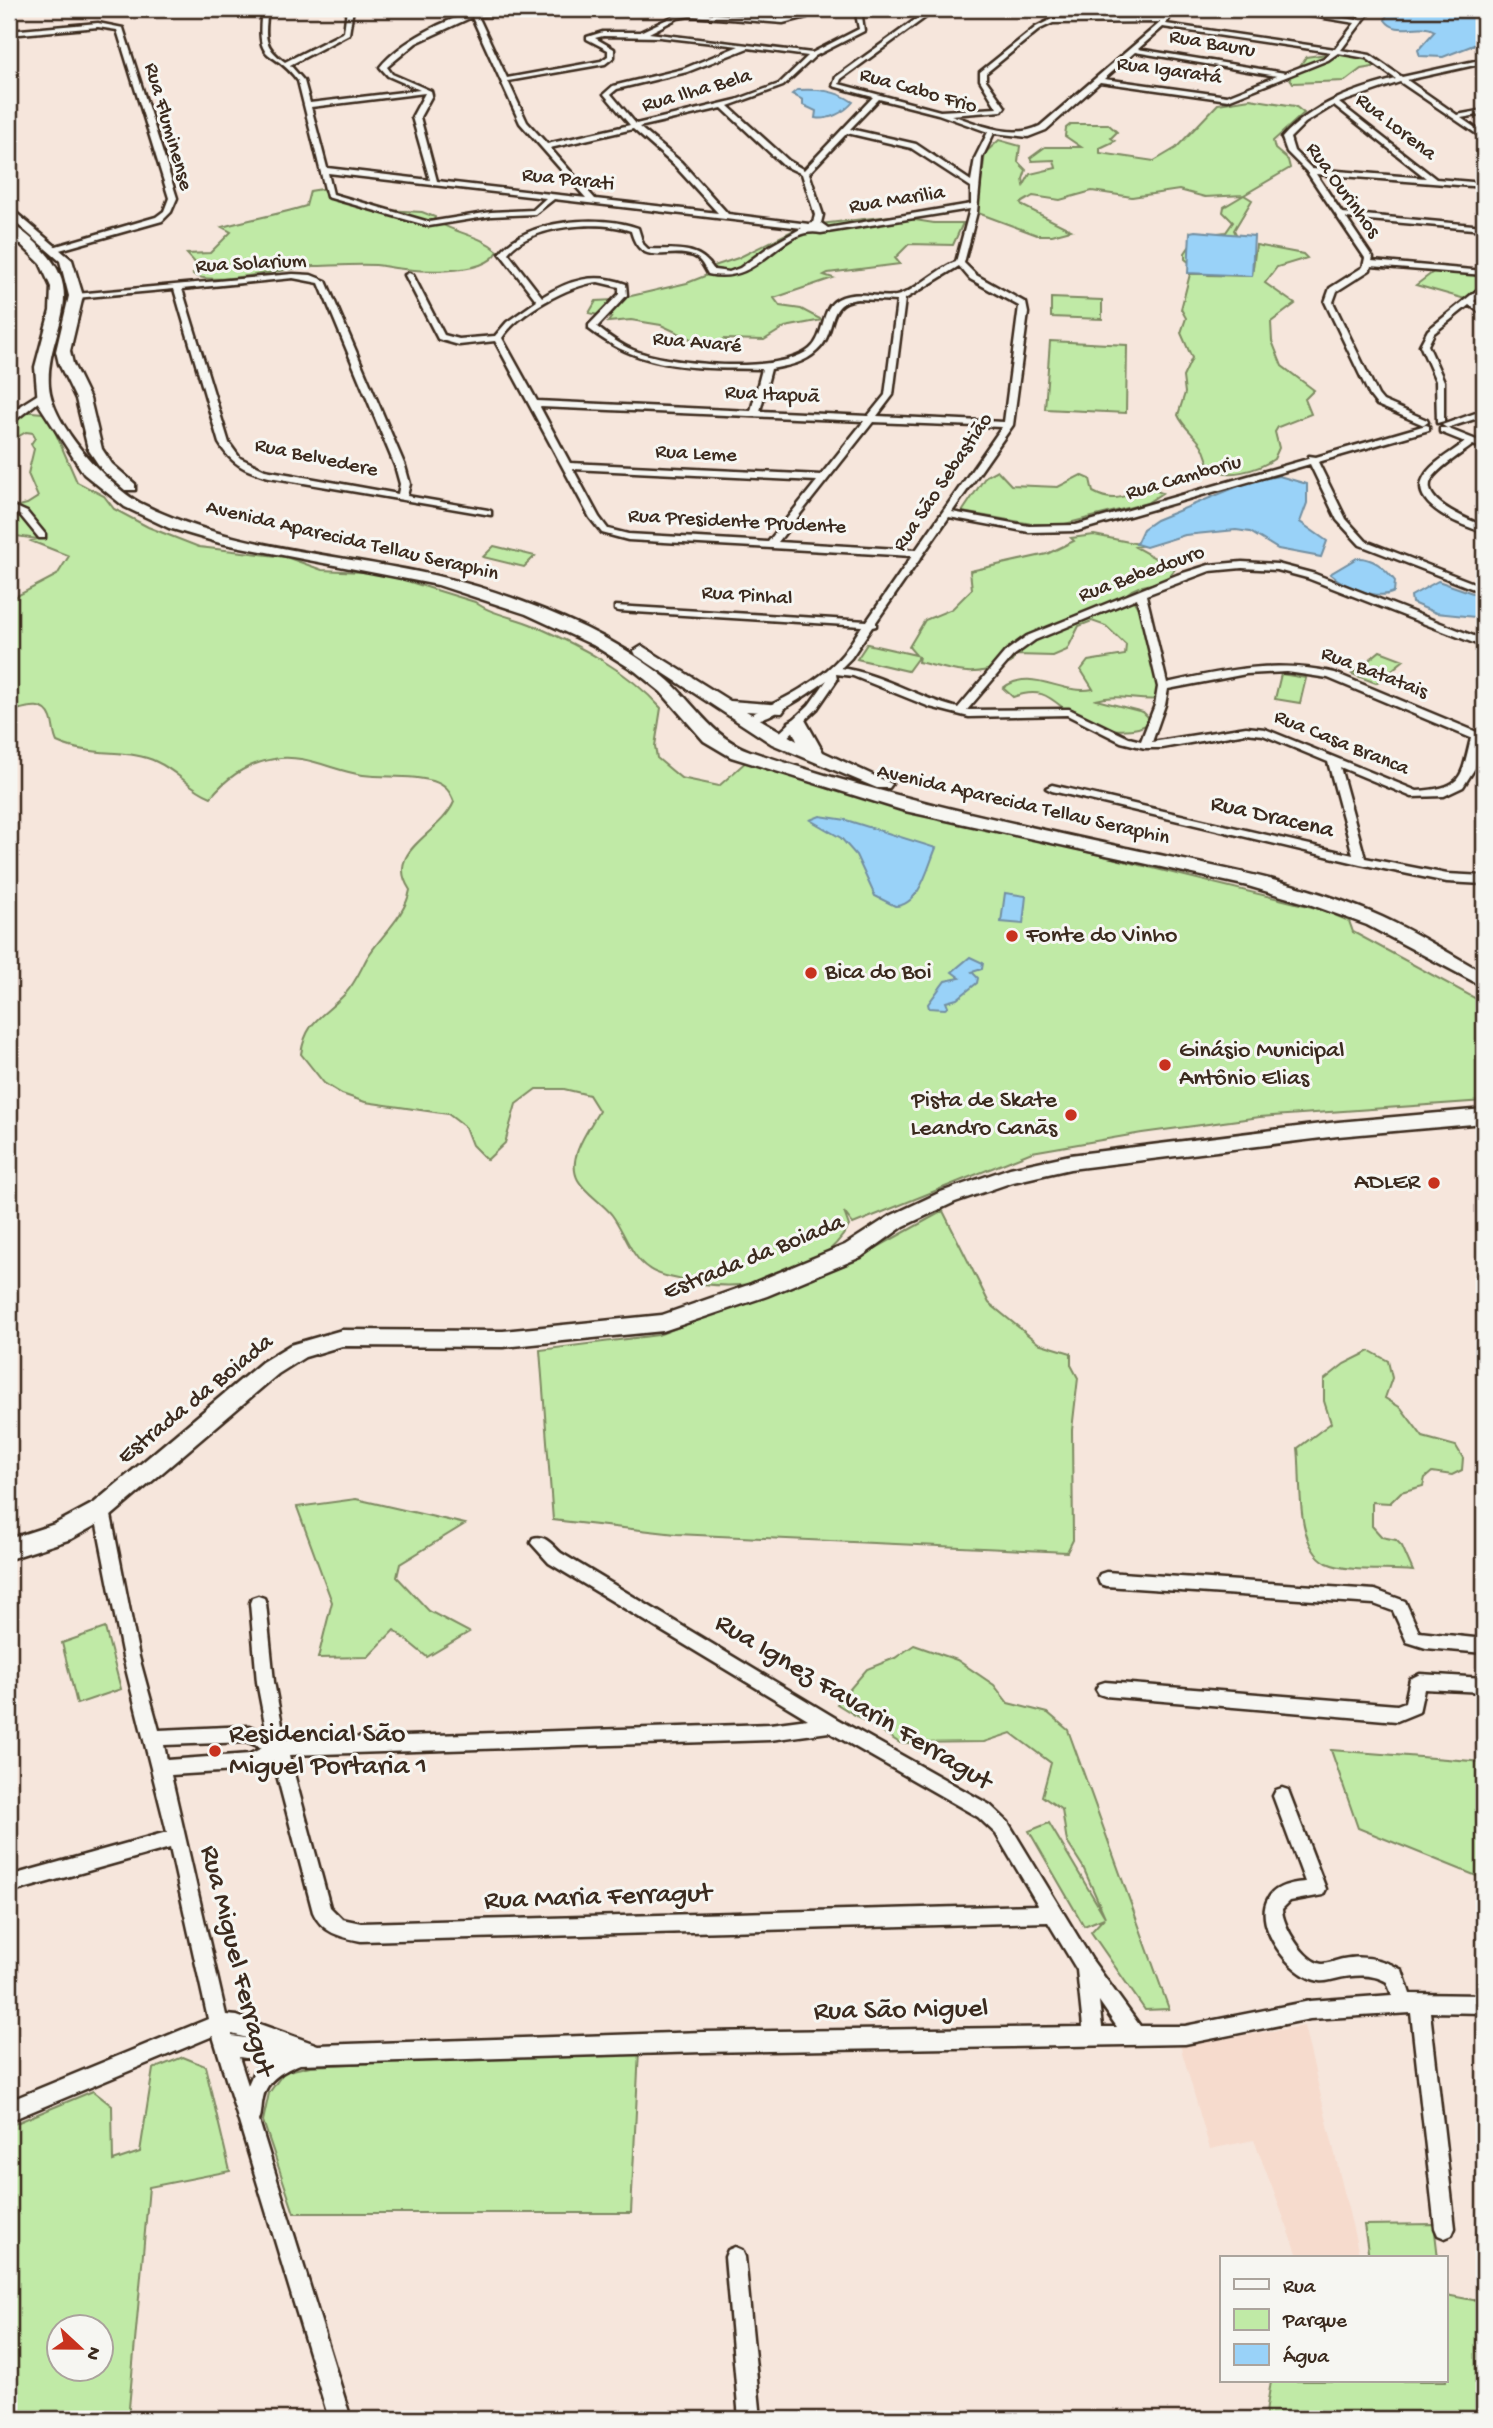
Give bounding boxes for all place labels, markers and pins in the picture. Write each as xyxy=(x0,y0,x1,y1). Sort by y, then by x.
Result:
place label: Fonte do Vinho xyxy=(1025,922,1178,951)
marker: Fonte do Vinho xyxy=(1004,928,1020,944)
place label: Bica do Boi xyxy=(824,959,932,988)
marker: Bica do Boi xyxy=(803,965,819,981)
place label: Ginásio Municipal Antônio Elias xyxy=(1179,1037,1345,1094)
marker: Ginásio Municipal Antônio Elias xyxy=(1157,1057,1173,1073)
place label: Pista de Skate Leandro Canãs xyxy=(910,1087,1058,1144)
marker: Pista de Skate Leandro Canãs xyxy=(1063,1107,1079,1123)
place label: ADLER xyxy=(1354,1169,1421,1198)
marker: ADLER xyxy=(1426,1175,1442,1191)
place label: Residencial São Miguel Portaria 1 xyxy=(229,1719,427,1784)
marker: Residencial São Miguel Portaria 1 xyxy=(207,1743,223,1759)

